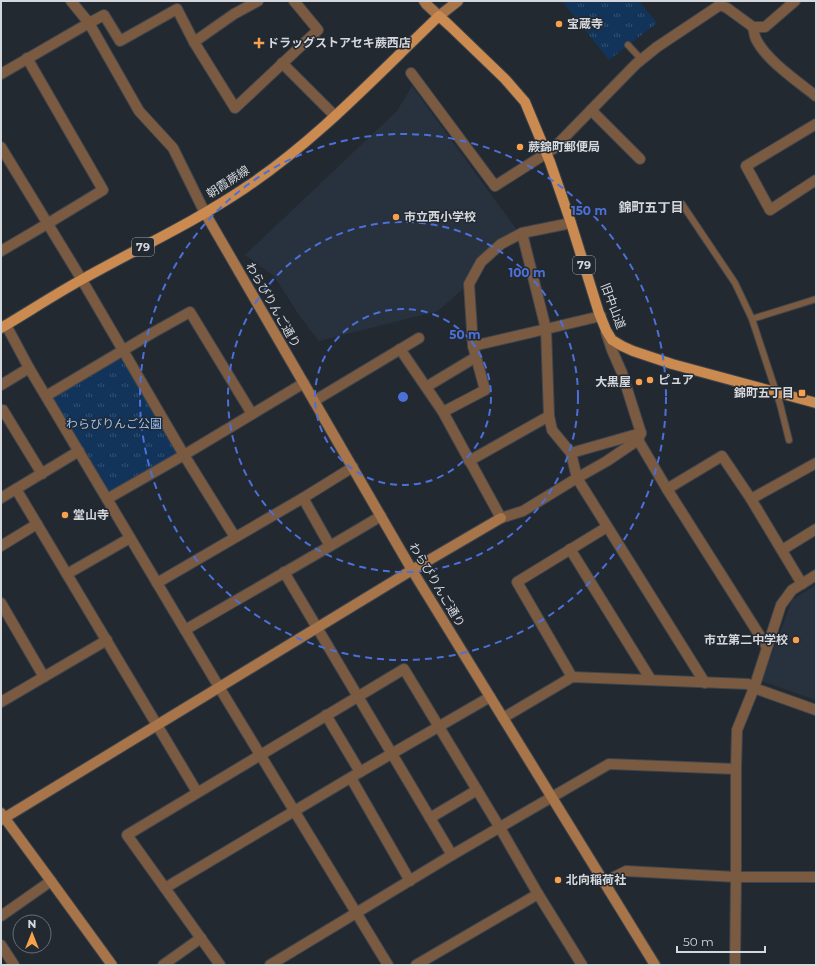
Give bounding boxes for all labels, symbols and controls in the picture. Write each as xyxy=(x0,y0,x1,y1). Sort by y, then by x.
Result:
place label: 宝蔵寺 xyxy=(567,16,603,31)
marker: 宝蔵寺 xyxy=(554,19,564,29)
place label: ドラッグストアセキ蕨西店 xyxy=(267,35,411,50)
marker: ドラッグストアセキ蕨西店 xyxy=(254,38,264,48)
place label: 蕨錦町郵便局 xyxy=(528,139,600,154)
marker: 蕨錦町郵便局 xyxy=(515,142,525,152)
street label: 朝霞蕨線 xyxy=(204,162,252,201)
district label: 錦町五丁目 xyxy=(618,199,684,215)
text: 150 m xyxy=(571,203,607,218)
place label: 市立西小学校 xyxy=(404,209,476,224)
marker: 市立西小学校 xyxy=(391,212,401,222)
road number: 79 xyxy=(132,238,154,256)
road number: 79 xyxy=(573,256,595,274)
street label: わらびりんご通り xyxy=(243,259,304,350)
text: 100 m xyxy=(509,265,545,280)
street label: 旧中山道 xyxy=(598,281,629,331)
text: 50 m xyxy=(449,327,481,342)
place label: ピュア xyxy=(658,372,694,387)
place label: 大黒屋 xyxy=(595,374,631,389)
marker: ピュア xyxy=(645,375,655,385)
marker: 大黒屋 xyxy=(634,377,644,387)
place label: 錦町五丁目 xyxy=(733,385,794,400)
marker: 錦町五丁目 xyxy=(797,388,807,398)
centre of rings xyxy=(396,390,410,404)
park label: わらびりんご公園 xyxy=(66,416,162,431)
place label: 堂山寺 xyxy=(73,507,109,522)
marker: 堂山寺 xyxy=(60,510,70,520)
street label: わらびりんご通り xyxy=(406,540,469,630)
place label: 市立第二中学校 xyxy=(704,632,788,647)
marker: 市立第二中学校 xyxy=(791,635,801,645)
place label: 北向稲荷社 xyxy=(566,872,626,887)
marker: 北向稲荷社 xyxy=(553,875,563,885)
north arrow xyxy=(12,914,52,954)
text: N xyxy=(28,917,36,931)
scale bar xyxy=(677,928,765,954)
text: 50 m xyxy=(683,934,714,949)

